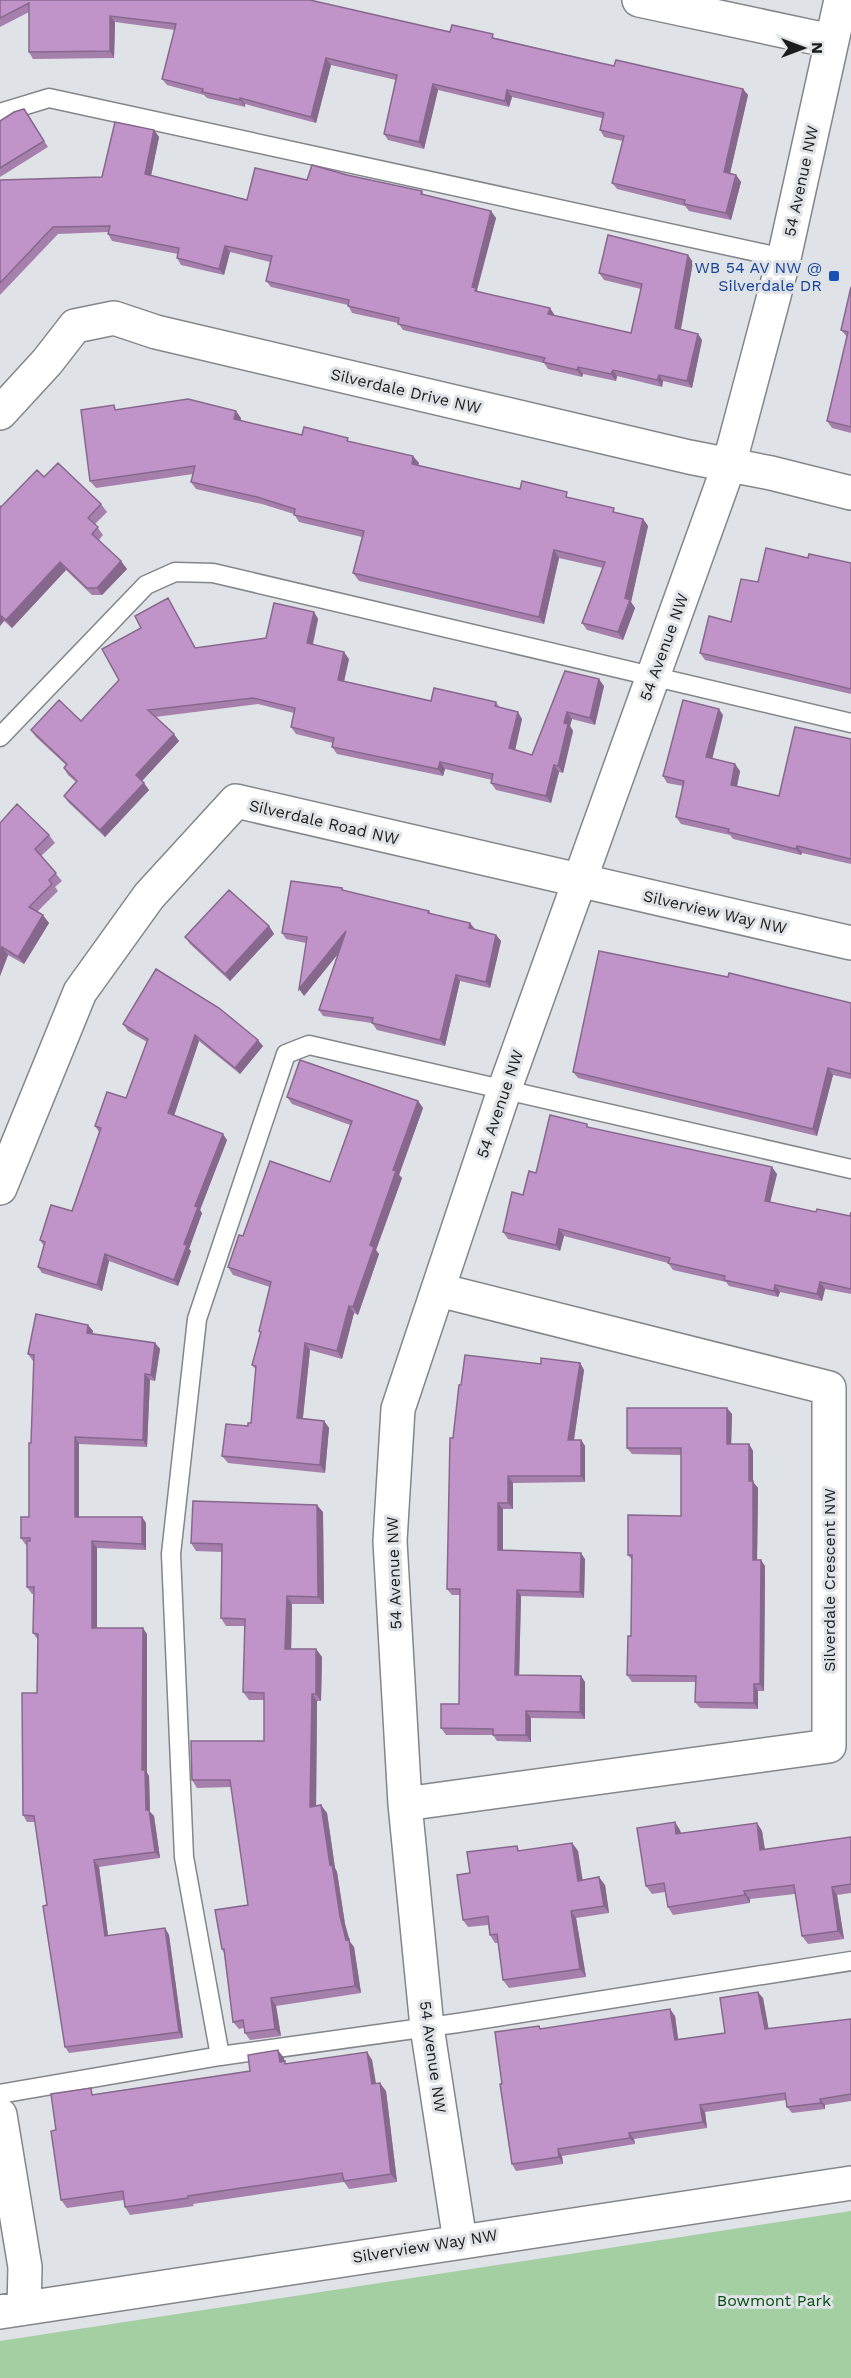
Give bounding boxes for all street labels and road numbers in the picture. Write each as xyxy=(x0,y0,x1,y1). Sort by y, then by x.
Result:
street label: 54 Avenue NW xyxy=(780,124,822,238)
street label: Silverdale Drive NW xyxy=(329,364,483,418)
street label: 54 Avenue NW xyxy=(636,591,692,703)
street label: Silverdale Road NW xyxy=(247,796,401,848)
street label: Silverview Way NW xyxy=(641,886,789,938)
street label: 54 Avenue NW xyxy=(473,1047,527,1161)
street label: Silverdale Crescent NW xyxy=(820,1488,839,1672)
street label: 54 Avenue NW xyxy=(383,1516,405,1630)
street label: 54 Avenue NW xyxy=(416,2000,450,2114)
street label: Silverview Way NW xyxy=(351,2225,499,2267)

